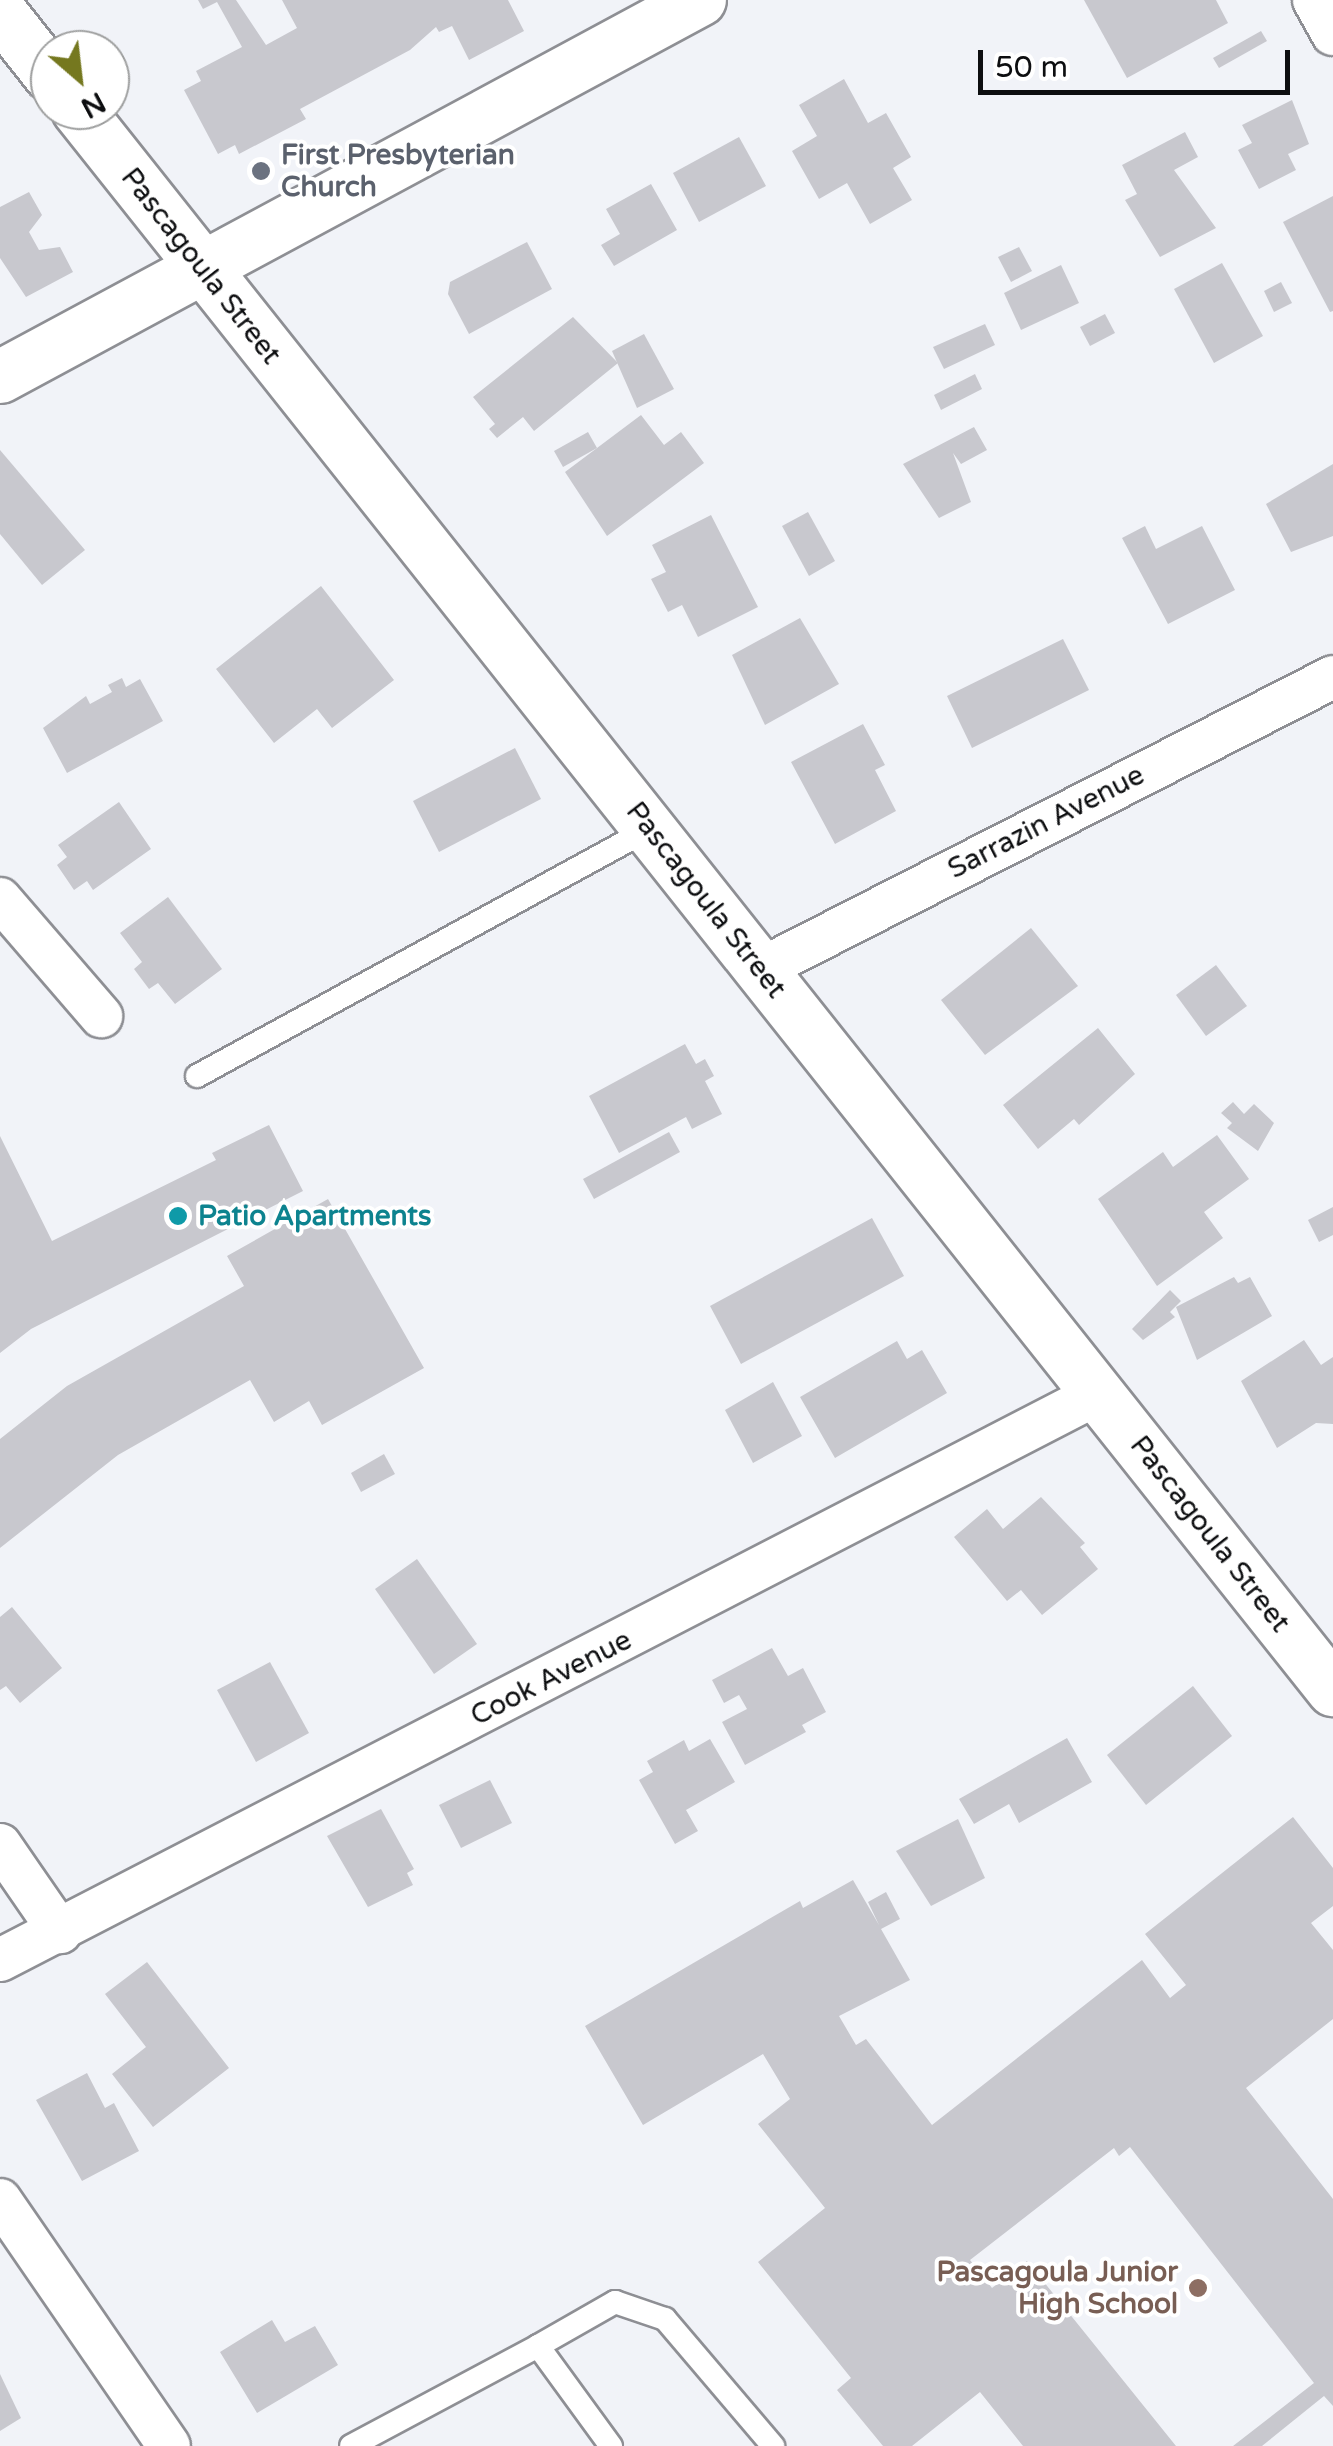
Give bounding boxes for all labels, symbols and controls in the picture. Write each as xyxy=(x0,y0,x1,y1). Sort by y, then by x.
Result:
north arrow xyxy=(30,30,130,130)
scale bar xyxy=(983,30,1296,92)
text: 50 m xyxy=(995,49,1068,86)
text: N xyxy=(75,84,111,125)
place label: First Presbyterian Church xyxy=(281,138,515,204)
marker: First Presbyterian Church xyxy=(250,160,272,182)
street label: Pascagoula Street xyxy=(114,161,288,371)
street label: Sarrazin Avenue xyxy=(942,758,1150,886)
street label: Pascagoula Street xyxy=(619,795,793,1005)
place label: Patio Apartments xyxy=(198,1199,431,1233)
marker: Patio Apartments xyxy=(167,1205,189,1227)
street label: Pascagoula Street xyxy=(1123,1429,1297,1639)
street label: Cook Avenue xyxy=(465,1623,637,1733)
place label: Pascagoula Junior High School xyxy=(936,2255,1178,2321)
marker: Pascagoula Junior High School xyxy=(1187,2277,1209,2299)

